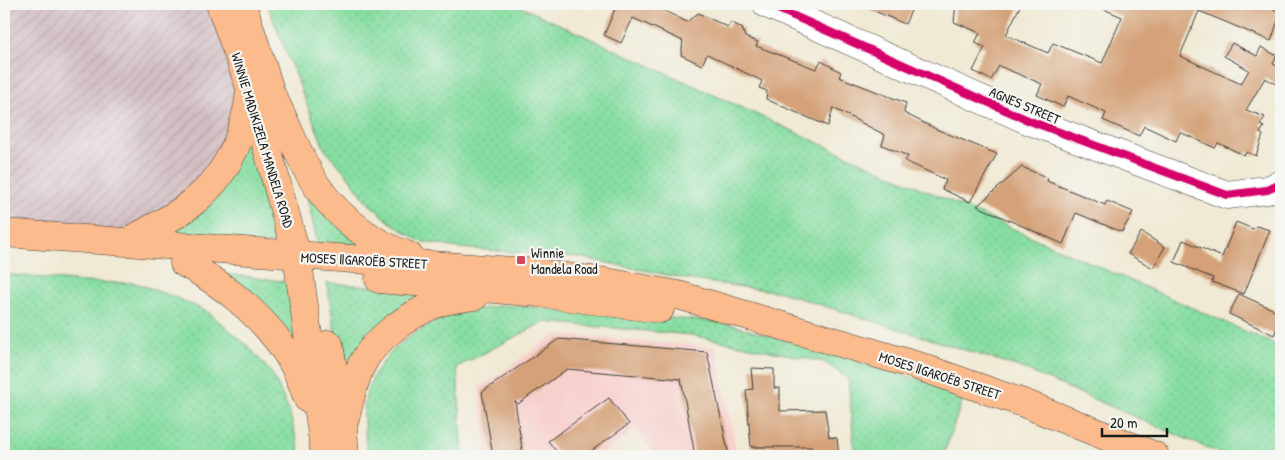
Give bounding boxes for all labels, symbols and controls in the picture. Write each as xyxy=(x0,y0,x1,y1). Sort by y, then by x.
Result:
street label: WINNIE MADIKIZELA MANDELA ROAD xyxy=(227,50,299,230)
street label: AGNES STREET xyxy=(987,82,1064,129)
place label: Winnie Mandela Road xyxy=(531,243,598,278)
street label: MOSES ǁGAROËB STREET xyxy=(300,247,428,273)
marker: Winnie Mandela Road xyxy=(515,254,527,266)
street label: MOSES ǁGAROËB STREET xyxy=(877,346,1004,404)
scale bar xyxy=(1102,405,1168,437)
text: 20 m xyxy=(1110,412,1137,433)

